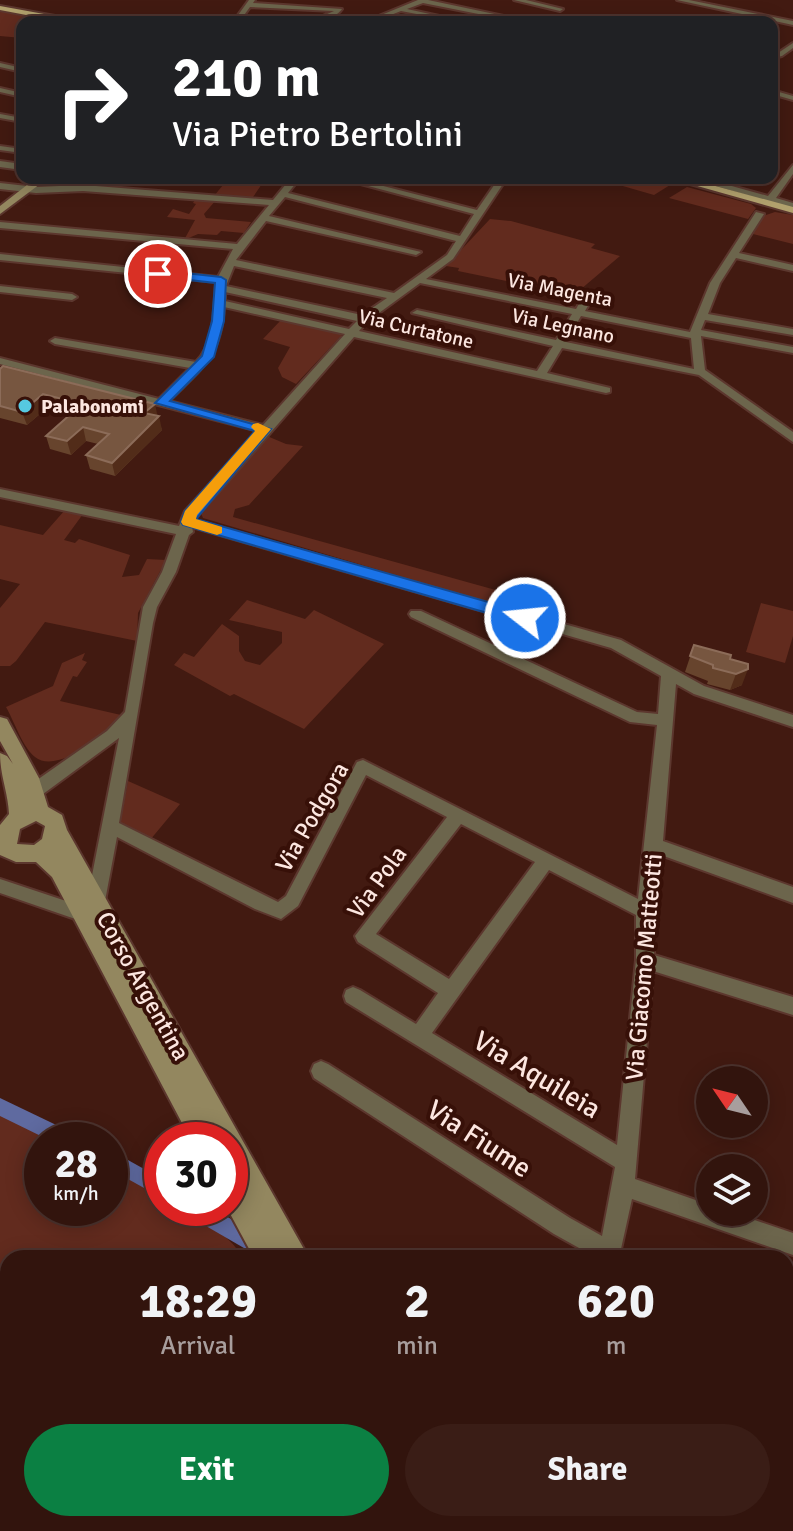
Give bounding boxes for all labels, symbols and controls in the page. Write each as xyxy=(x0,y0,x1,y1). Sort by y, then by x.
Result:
text: 210 m xyxy=(172,43,320,112)
icon: right xyxy=(40,48,144,152)
text: Via Pietro Bertolini xyxy=(172,112,463,157)
pin xyxy=(124,240,192,308)
icon: arrive xyxy=(136,252,180,296)
street label: Via Magenta xyxy=(505,268,615,312)
street label: Via Legnano xyxy=(509,303,617,349)
street label: Via Curtatone xyxy=(356,304,476,354)
place label: Palabonomi xyxy=(41,394,144,419)
marker: Palabonomi xyxy=(16,397,34,415)
position arrow xyxy=(483,576,567,660)
street label: Via Podgora xyxy=(269,757,355,877)
street label: Via Pola xyxy=(341,840,413,924)
street label: Via Giacomo Matteotti xyxy=(619,852,669,1082)
street label: Corso Argentina xyxy=(90,906,196,1066)
street label: Via Aquileia xyxy=(467,1024,607,1126)
north arrow xyxy=(696,1066,768,1138)
map controls xyxy=(696,1066,768,1226)
street label: Via Fiume xyxy=(420,1093,538,1185)
speed limit sign: 30 xyxy=(144,1122,248,1226)
text: 28 xyxy=(54,1139,98,1189)
button: layers xyxy=(696,1154,768,1226)
text: km/h xyxy=(53,1181,99,1206)
text: 18:29 xyxy=(139,1272,257,1331)
text: 2 xyxy=(404,1272,430,1331)
text: 620 xyxy=(577,1272,655,1331)
text: Arrival xyxy=(161,1330,235,1362)
text: min xyxy=(396,1330,438,1362)
text: m xyxy=(606,1330,626,1362)
button: Exit xyxy=(24,1424,389,1516)
button: Share xyxy=(405,1424,770,1516)

